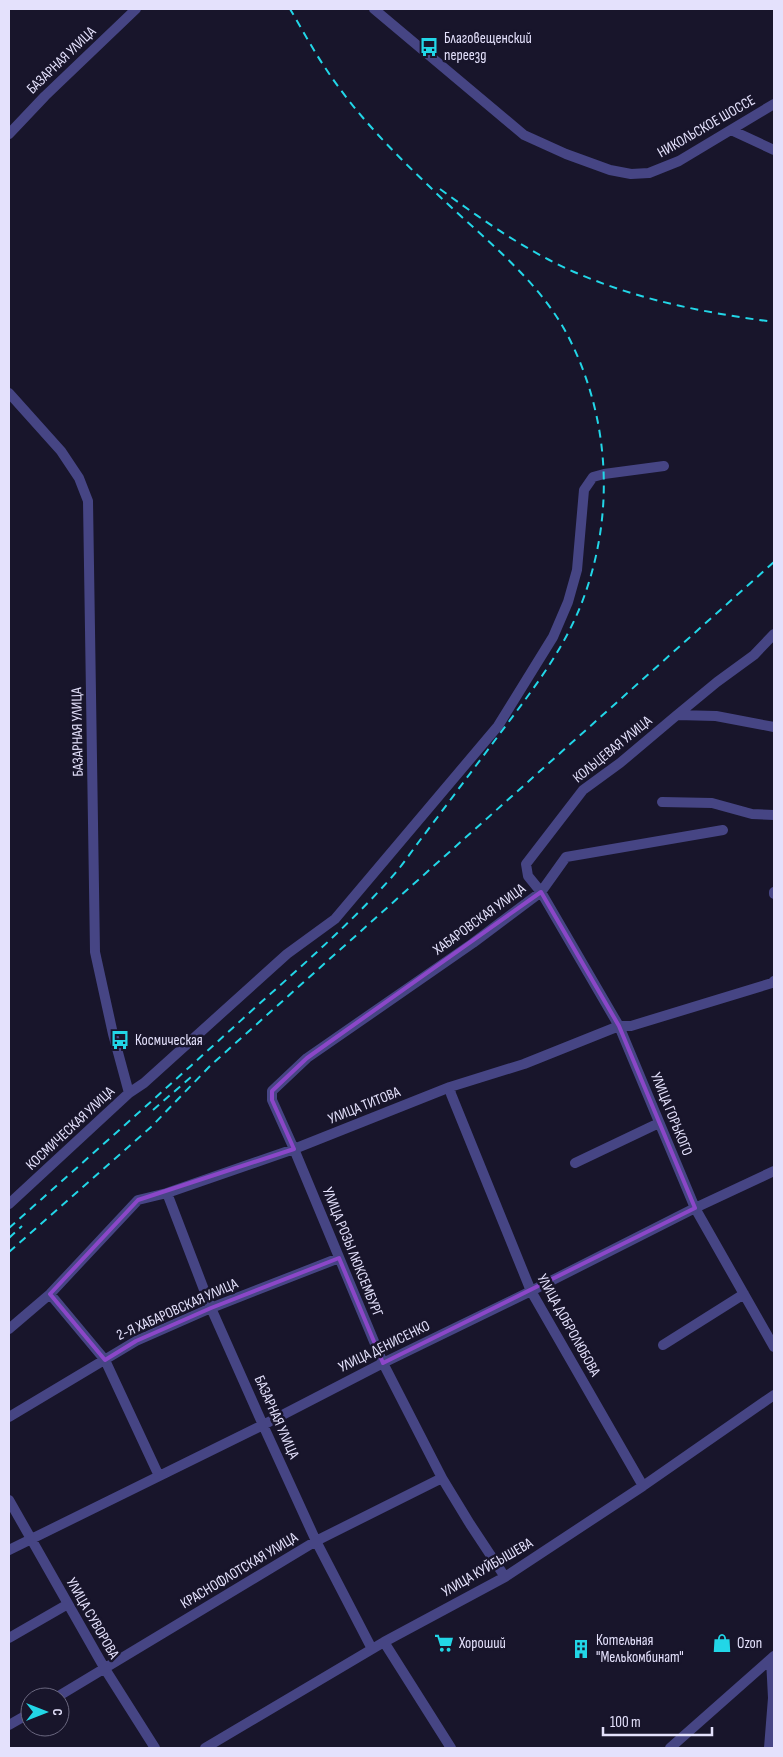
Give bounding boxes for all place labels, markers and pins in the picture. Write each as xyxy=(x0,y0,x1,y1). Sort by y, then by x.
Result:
place label: Благовещенский переезд xyxy=(444,29,532,65)
bus stop icon: Благовещенский переезд xyxy=(418,36,440,58)
bus stop icon: Космическая xyxy=(109,1029,131,1051)
place label: Космическая xyxy=(135,1031,203,1050)
place label: Котельная "Мелькомбинат" xyxy=(596,1631,684,1667)
supermarket icon: Хороший xyxy=(433,1632,455,1654)
shop icon: Ozon xyxy=(711,1632,733,1654)
place label: Хороший xyxy=(458,1634,506,1653)
place label: Ozon xyxy=(737,1634,762,1653)
building icon: Котельная "Мелькомбинат" xyxy=(570,1638,592,1660)

